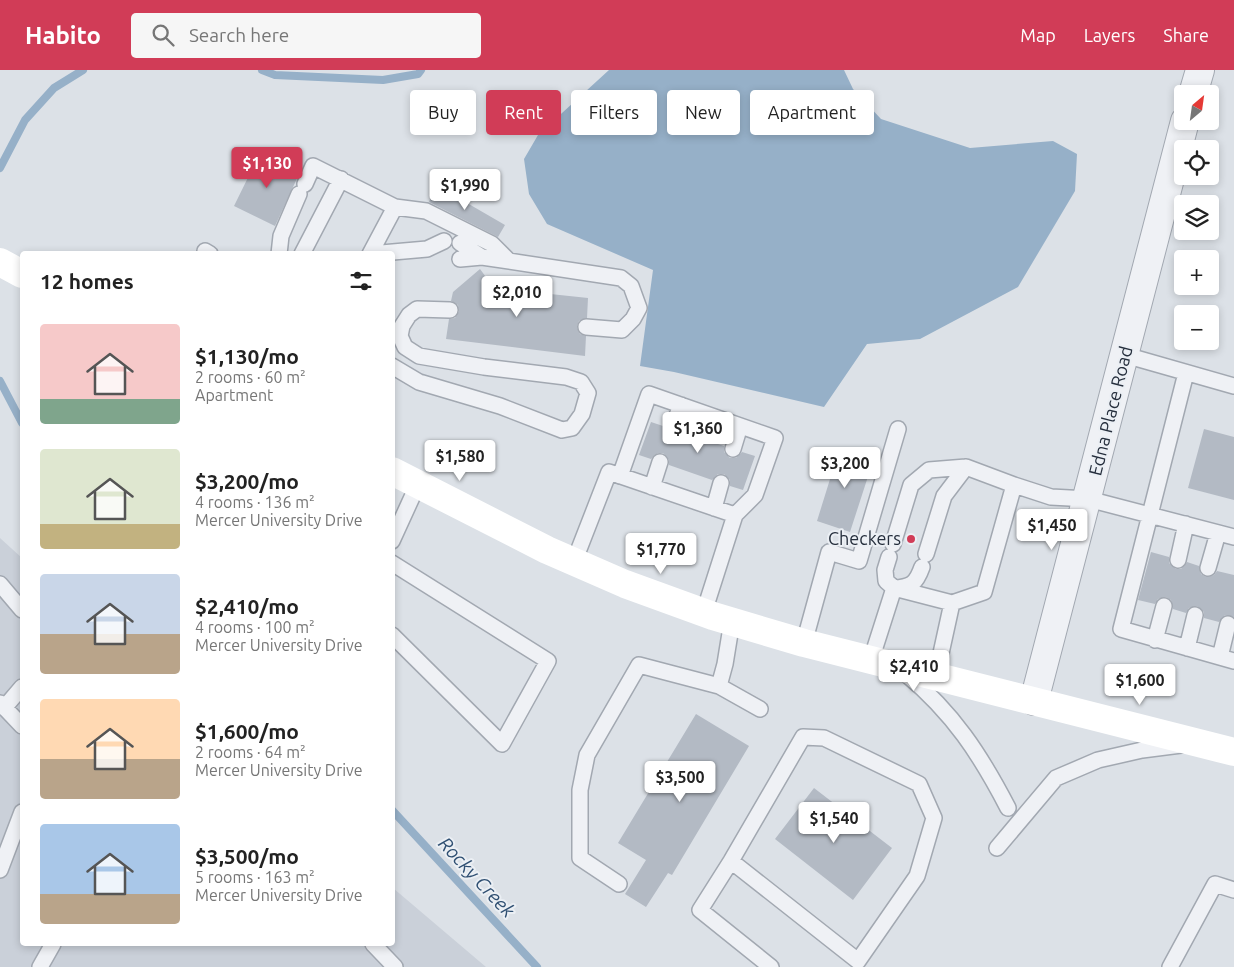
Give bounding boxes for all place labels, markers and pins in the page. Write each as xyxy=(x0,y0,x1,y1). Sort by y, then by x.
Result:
pin: $1,130 xyxy=(226,146,308,189)
pin: $1,990 xyxy=(424,168,506,211)
pin: $2,010 xyxy=(476,276,558,318)
pin: $1,360 xyxy=(657,412,739,454)
pin: $1,580 xyxy=(419,440,501,482)
pin: $3,200 xyxy=(804,446,886,489)
pin: $1,450 xyxy=(1011,508,1093,551)
place label: Checkers xyxy=(828,528,901,548)
pin: $1,770 xyxy=(620,532,702,575)
marker: Checkers xyxy=(905,533,917,545)
pin: $2,410 xyxy=(873,650,955,692)
pin: $1,600 xyxy=(1099,664,1181,706)
pin: $3,500 xyxy=(639,760,721,803)
pin: $1,540 xyxy=(793,802,875,844)

